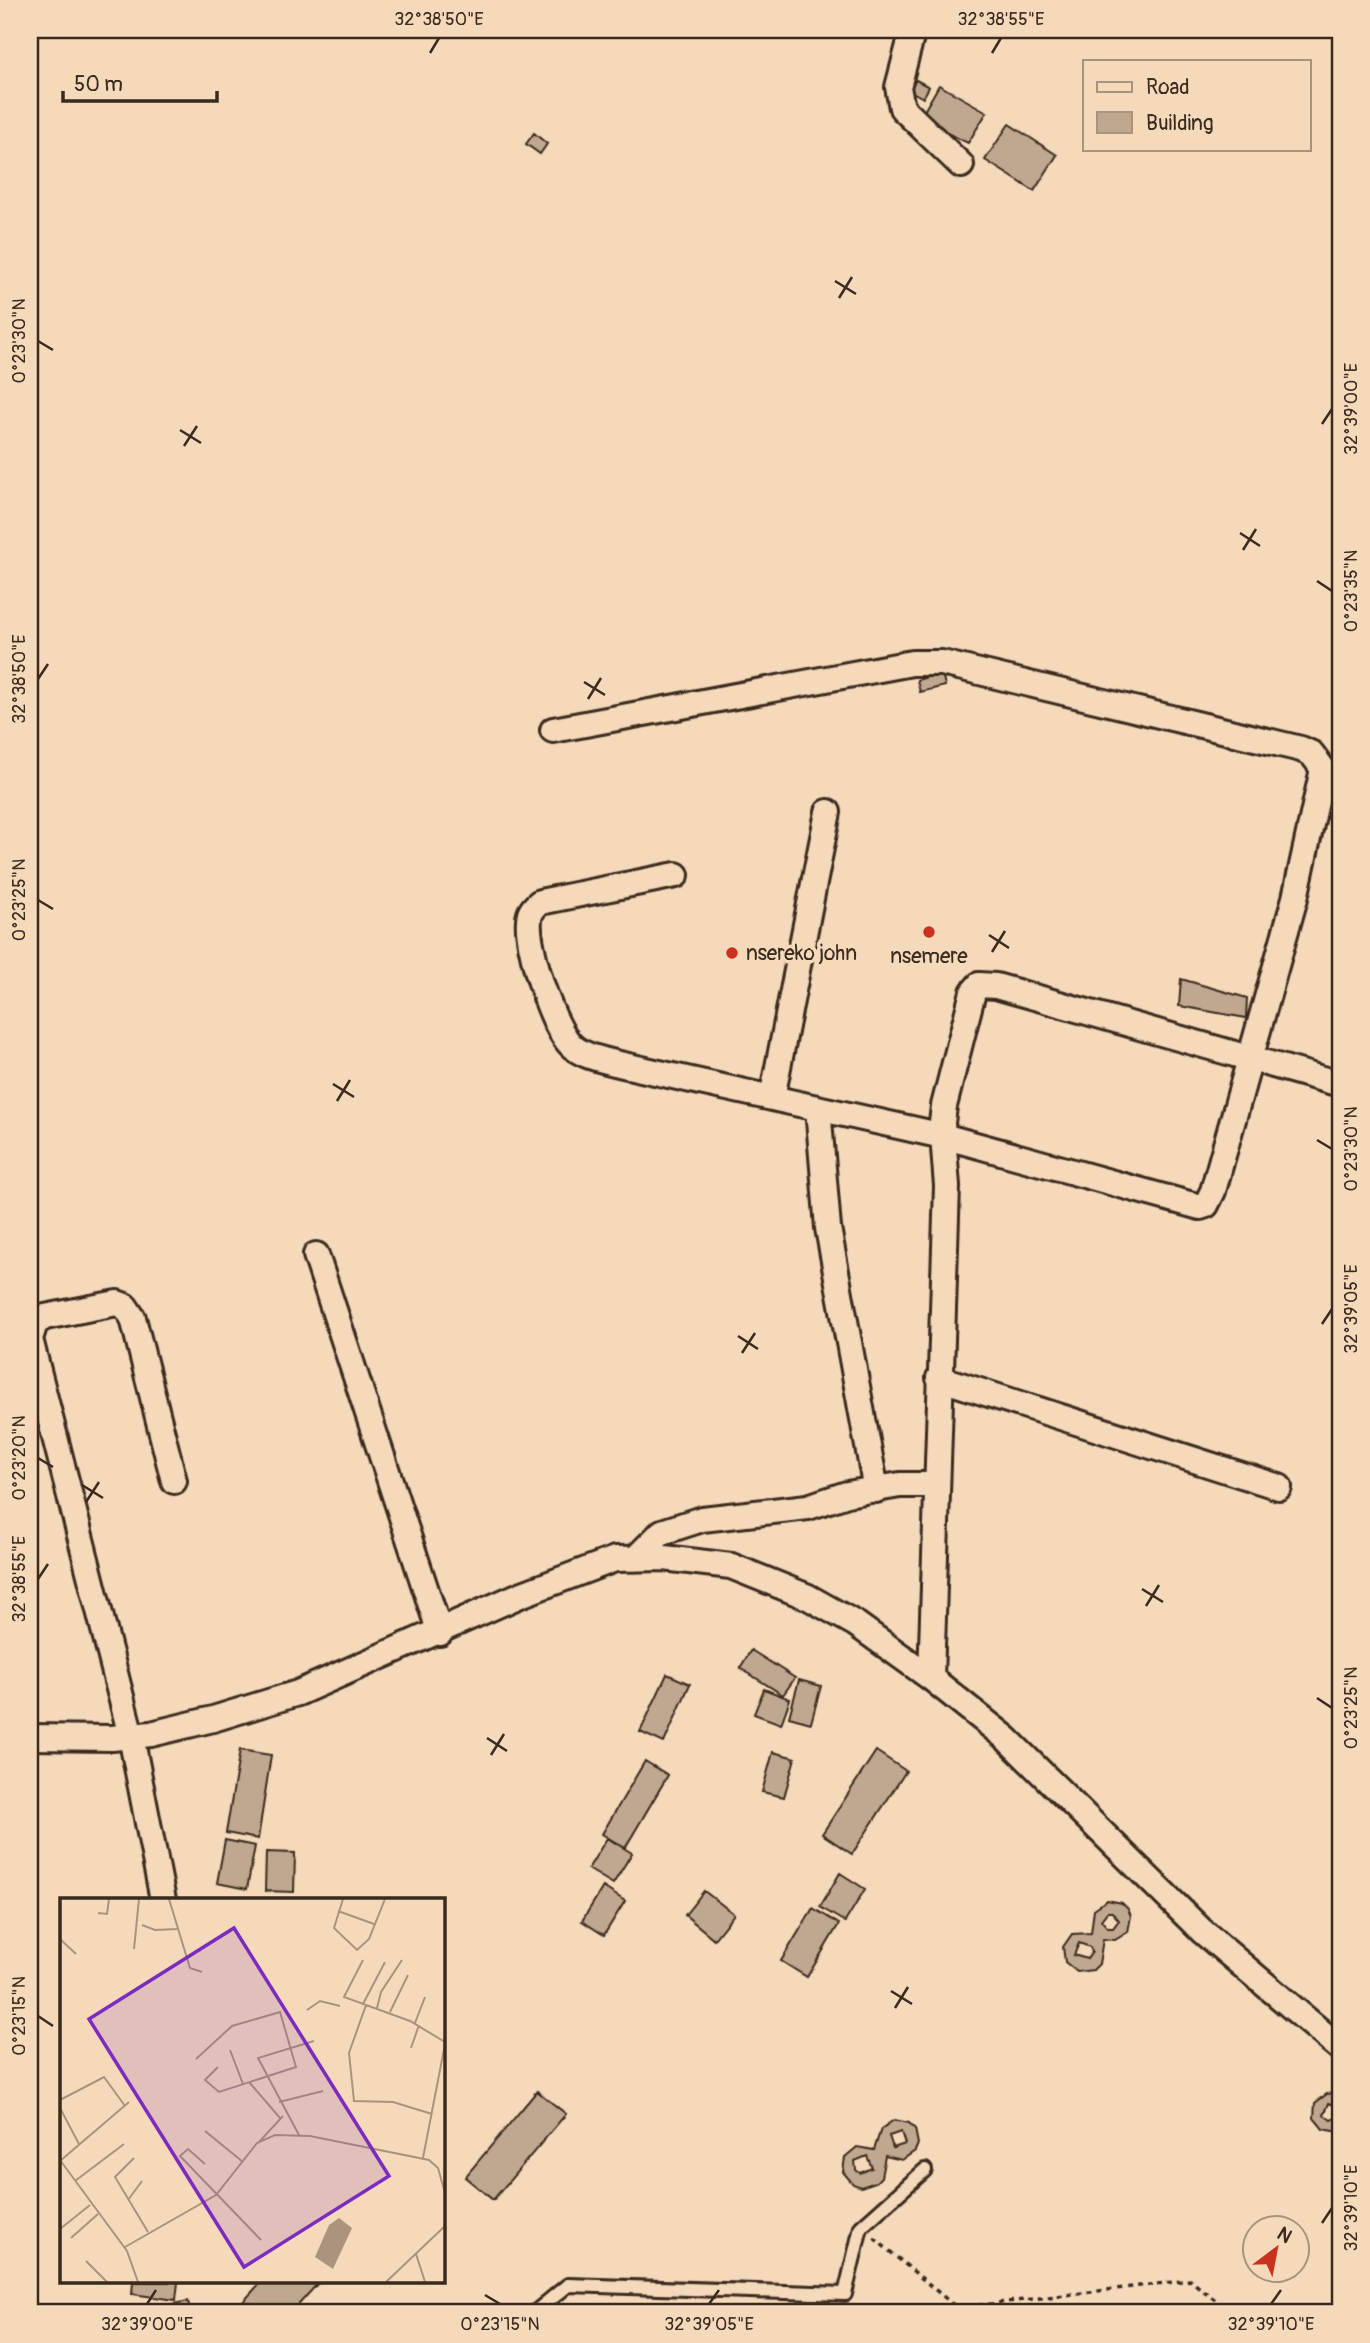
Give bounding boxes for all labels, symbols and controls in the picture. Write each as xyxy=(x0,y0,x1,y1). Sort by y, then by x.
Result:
text: 32°38'50"E xyxy=(394,8,484,31)
text: 32°38'55"E xyxy=(958,8,1044,31)
scale bar xyxy=(63,60,217,104)
legend xyxy=(1083,60,1310,150)
text: 50 m xyxy=(74,71,123,98)
text: Road xyxy=(1146,74,1190,101)
text: Building xyxy=(1146,110,1213,137)
text: 0°23'30"N xyxy=(8,298,31,384)
text: 32°39'00"E xyxy=(1340,363,1363,455)
text: 0°23'35"N xyxy=(1340,550,1363,632)
text: 32°38'50"E xyxy=(8,634,31,724)
text: 0°23'25"N xyxy=(8,859,31,941)
marker: nsemere xyxy=(921,924,937,940)
place label: nsereko john xyxy=(746,940,857,967)
place label: nsemere xyxy=(890,943,968,970)
marker: nsereko john xyxy=(724,945,740,961)
text: 0°23'30"N xyxy=(1340,1106,1363,1192)
text: 32°39'05"E xyxy=(1340,1264,1363,1354)
text: 0°23'20"N xyxy=(8,1415,31,1501)
text: 32°38'55"E xyxy=(8,1536,31,1622)
text: 0°23'25"N xyxy=(1340,1667,1363,1749)
inset map xyxy=(60,1898,444,2284)
text: 0°23'15"N xyxy=(8,1976,31,2056)
text: 32°39'10"E xyxy=(1340,2165,1363,2251)
north arrow xyxy=(1240,2214,1310,2284)
text: N xyxy=(1273,2222,1296,2249)
text: 32°39'00"E xyxy=(101,2313,193,2336)
text: 0°23'15"N xyxy=(460,2313,540,2336)
text: 32°39'05"E xyxy=(664,2313,754,2336)
text: 32°39'10"E xyxy=(1228,2313,1314,2336)

